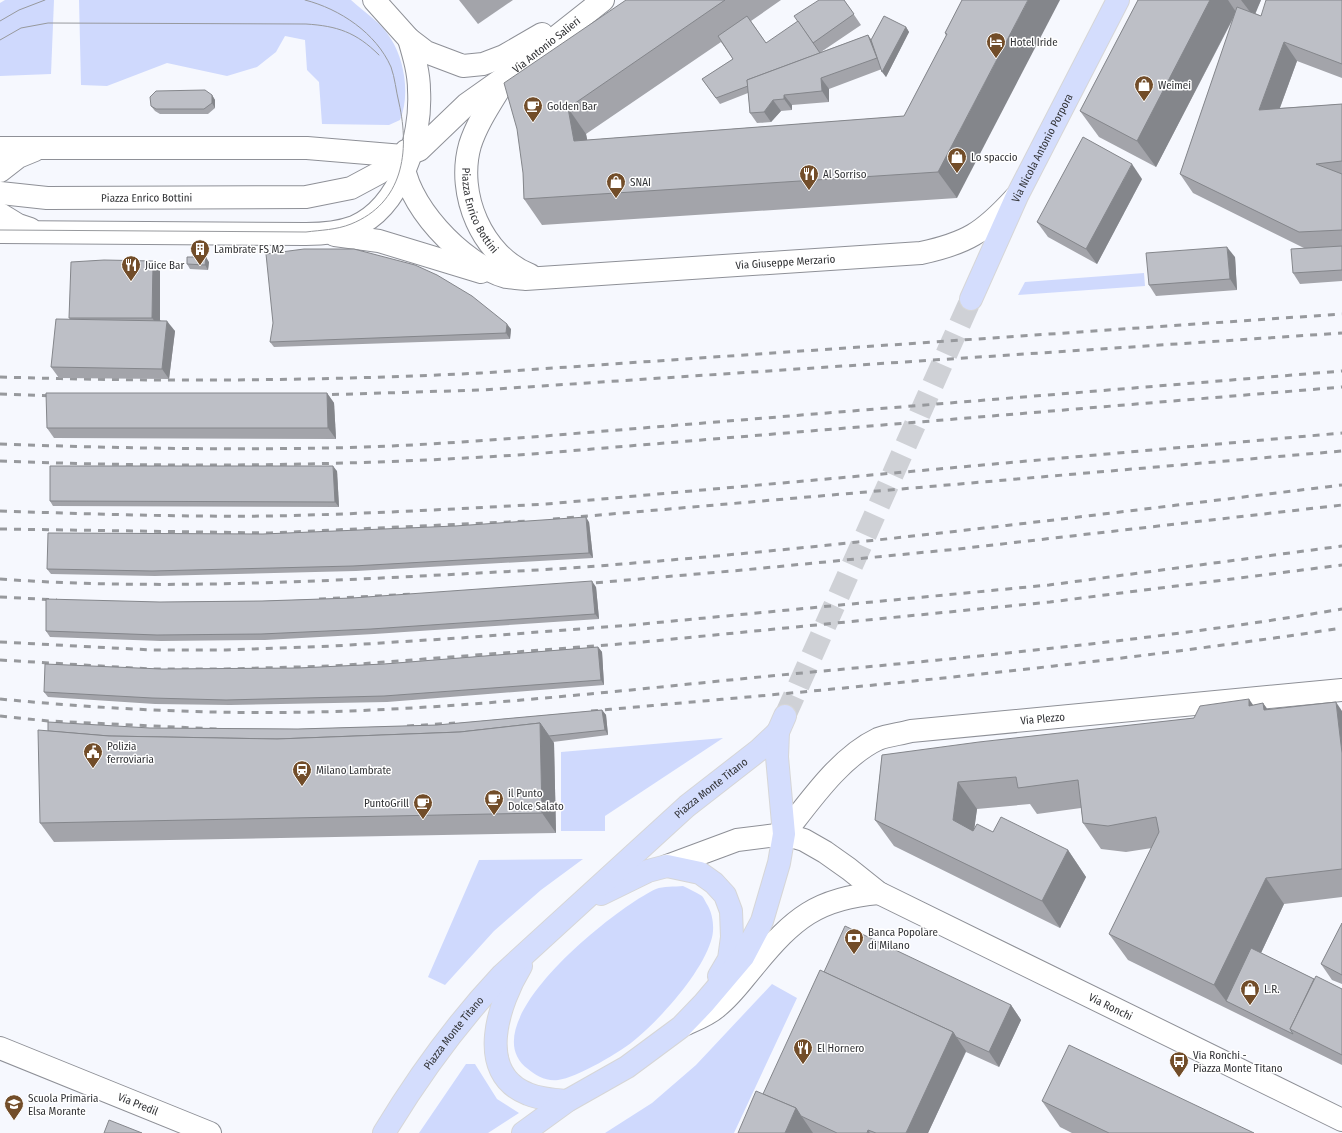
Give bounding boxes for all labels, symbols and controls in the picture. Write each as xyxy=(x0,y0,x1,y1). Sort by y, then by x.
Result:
street label: Via Antonio Salieri xyxy=(510,14,583,76)
hotel icon: Hotel Iride xyxy=(985,31,1007,59)
place label: Hotel Iride xyxy=(1010,36,1058,49)
shop icon: Weimei xyxy=(1133,74,1155,102)
place label: Weimei xyxy=(1158,79,1191,92)
street label: Via Nicola Antonio Porpora xyxy=(1009,92,1076,204)
cafe icon: Golden Bar xyxy=(522,95,544,123)
place label: Golden Bar xyxy=(547,100,597,113)
shop icon: Lo spaccio xyxy=(946,146,968,174)
place label: Lo spaccio xyxy=(971,151,1018,164)
restaurant icon: Al Sorriso xyxy=(798,163,820,191)
street label: Piazza Enrico Bottini xyxy=(459,167,501,256)
place label: Al Sorriso xyxy=(823,168,867,181)
shop icon: SNAI xyxy=(605,171,627,199)
place label: SNAI xyxy=(630,176,651,189)
street label: Piazza Enrico Bottini xyxy=(101,191,193,205)
building icon: Lambrate FS M2 xyxy=(189,238,211,266)
place label: Lambrate FS M2 xyxy=(214,243,284,256)
street label: Via Giuseppe Merzario xyxy=(735,253,836,272)
restaurant icon: Juice Bar xyxy=(120,254,142,282)
place label: Juice Bar xyxy=(145,259,184,272)
street label: Via Plezzo xyxy=(1020,710,1066,728)
place label: Polizia ferroviaria xyxy=(107,740,154,766)
public building icon: Polizia ferroviaria xyxy=(82,741,104,769)
street label: Piazza Monte Titano xyxy=(672,755,750,821)
station icon: Milano Lambrate xyxy=(291,759,313,787)
place label: Milano Lambrate xyxy=(316,764,391,777)
place label: il Punto Dolce Salato xyxy=(508,787,564,813)
cafe icon: il Punto Dolce Salato xyxy=(483,788,505,816)
cafe icon: PuntoGrill xyxy=(412,792,434,820)
place label: PuntoGrill xyxy=(364,797,409,810)
place label: Banca Popolare di Milano xyxy=(868,926,938,952)
bank icon: Banca Popolare di Milano xyxy=(843,927,865,955)
shop icon: L.R. xyxy=(1239,978,1261,1006)
place label: L.R. xyxy=(1264,983,1280,996)
street label: Via Ronchi xyxy=(1086,991,1135,1023)
street label: Piazza Monte Titano xyxy=(421,994,487,1072)
restaurant icon: El Hornero xyxy=(792,1037,814,1065)
place label: El Hornero xyxy=(817,1042,865,1055)
place label: Via Ronchi - Piazza Monte Titano xyxy=(1193,1049,1283,1075)
bus stop icon: Via Ronchi - Piazza Monte Titano xyxy=(1168,1050,1190,1078)
street label: Via Predil xyxy=(116,1090,160,1118)
place label: Scuola Primaria Elsa Morante xyxy=(28,1092,98,1118)
school or university icon: Scuola Primaria Elsa Morante xyxy=(3,1093,25,1121)

